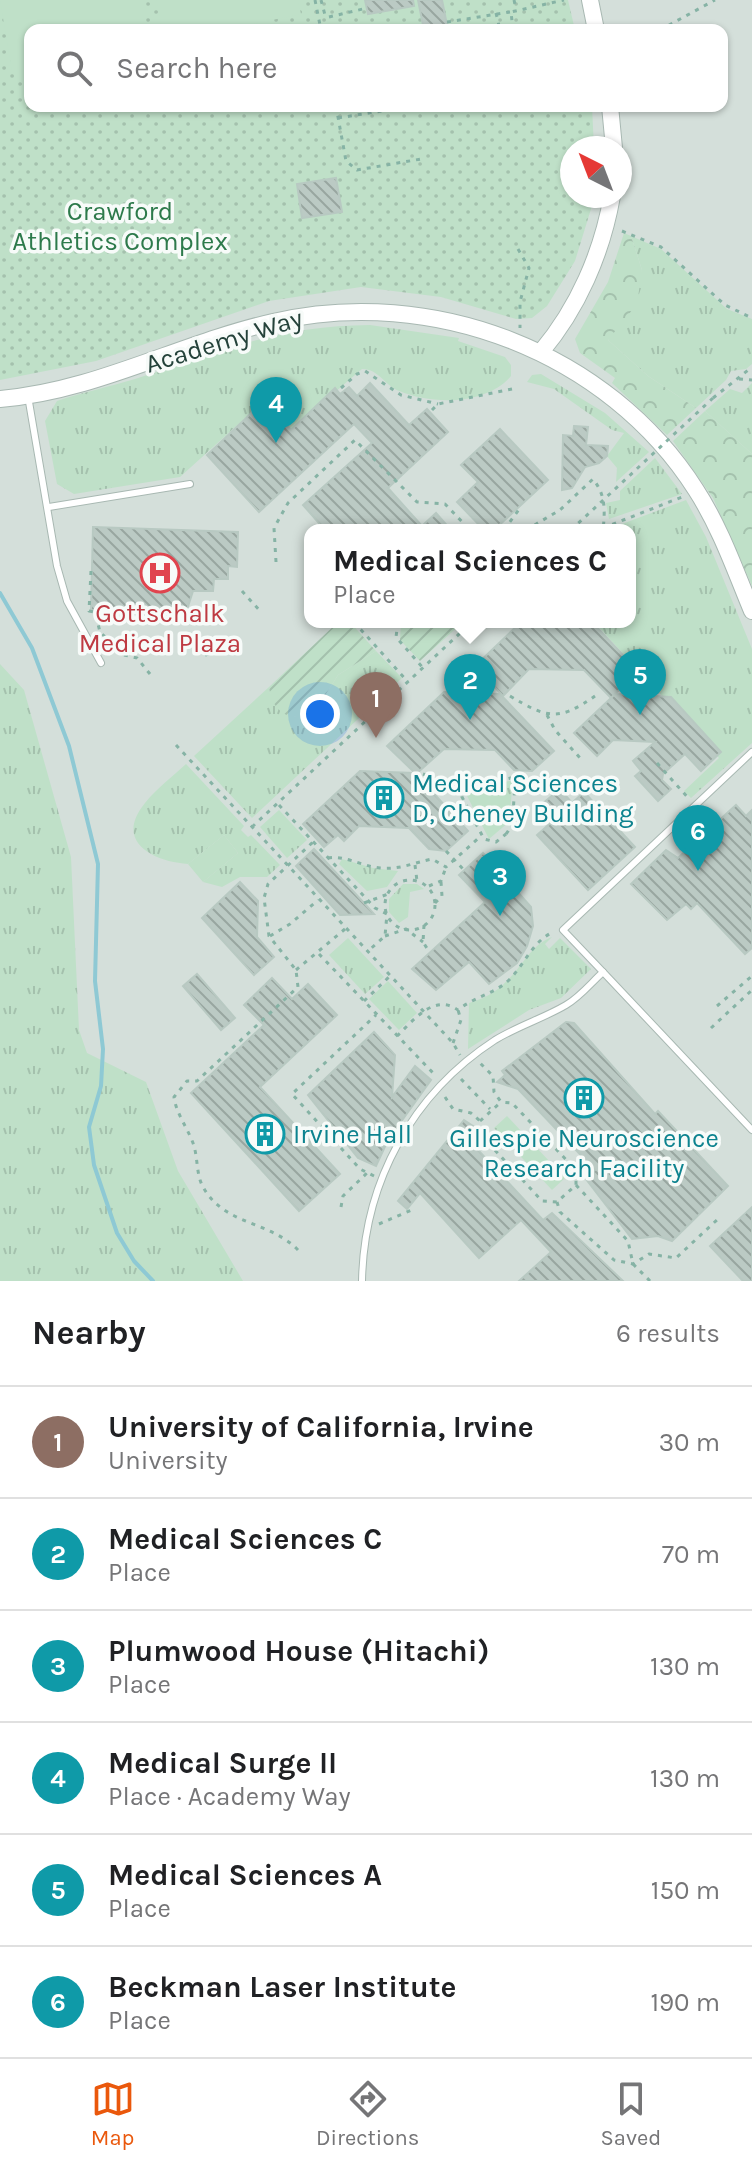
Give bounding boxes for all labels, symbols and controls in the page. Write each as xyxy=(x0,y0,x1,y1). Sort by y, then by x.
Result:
search box xyxy=(24,24,728,112)
icon: search xyxy=(52,46,96,90)
text: Search here xyxy=(116,50,277,86)
north arrow xyxy=(560,136,632,208)
park label: Crawford Athletics Complex xyxy=(12,196,228,257)
street label: Academy Way xyxy=(142,302,306,380)
pin: 4 xyxy=(250,377,302,443)
popup xyxy=(304,524,636,628)
text: Medical Sciences C xyxy=(333,543,607,579)
hospital icon: Gottschalk Medical Plaza xyxy=(139,552,181,594)
text: Place xyxy=(333,579,396,610)
place label: Gottschalk Medical Plaza xyxy=(79,598,241,659)
pin: 5 xyxy=(614,649,666,715)
pin: 2 xyxy=(444,654,496,720)
pin: 1 xyxy=(350,672,402,738)
your location xyxy=(300,694,340,734)
place label: Medical Sciences D, Cheney Building xyxy=(412,768,634,829)
building icon: Medical Sciences D, Cheney Building xyxy=(363,777,405,819)
pin: 6 xyxy=(672,805,724,871)
pin: 3 xyxy=(474,850,526,916)
building icon: Gillespie Neuroscience Research Facility xyxy=(563,1077,605,1119)
building icon: Irvine Hall xyxy=(244,1113,286,1155)
place label: Irvine Hall xyxy=(293,1119,412,1150)
place label: Gillespie Neuroscience Research Facility xyxy=(449,1123,719,1184)
text: Nearby xyxy=(32,1313,146,1353)
text: 6 results xyxy=(616,1318,720,1349)
text: University of California, Irvine xyxy=(108,1409,534,1445)
text: 1 xyxy=(53,1427,63,1458)
text: 30 m xyxy=(659,1427,720,1458)
text: University xyxy=(108,1445,228,1476)
text: Medical Sciences C xyxy=(108,1521,382,1557)
text: 2 xyxy=(50,1539,66,1570)
text: 70 m xyxy=(662,1539,720,1570)
text: Place xyxy=(108,1557,171,1588)
text: Plumwood House (Hitachi) xyxy=(108,1633,490,1669)
text: 3 xyxy=(50,1651,66,1682)
text: 130 m xyxy=(650,1651,720,1682)
text: Place xyxy=(108,1669,171,1700)
text: Medical Surge II xyxy=(108,1745,337,1781)
text: 4 xyxy=(50,1763,66,1794)
text: 130 m xyxy=(650,1763,720,1794)
text: Place · Academy Way xyxy=(108,1781,351,1812)
text: Medical Sciences A xyxy=(108,1857,382,1893)
text: 5 xyxy=(50,1875,66,1906)
text: 150 m xyxy=(651,1875,720,1906)
text: Place xyxy=(108,1893,171,1924)
text: Beckman Laser Institute xyxy=(108,1969,456,2005)
text: 6 xyxy=(50,1987,66,2018)
text: 190 m xyxy=(650,1987,720,2018)
text: Place xyxy=(108,2005,171,2036)
tab: Map xyxy=(91,2077,135,2151)
tab: Directions xyxy=(316,2077,419,2151)
tab: Saved xyxy=(601,2077,661,2151)

